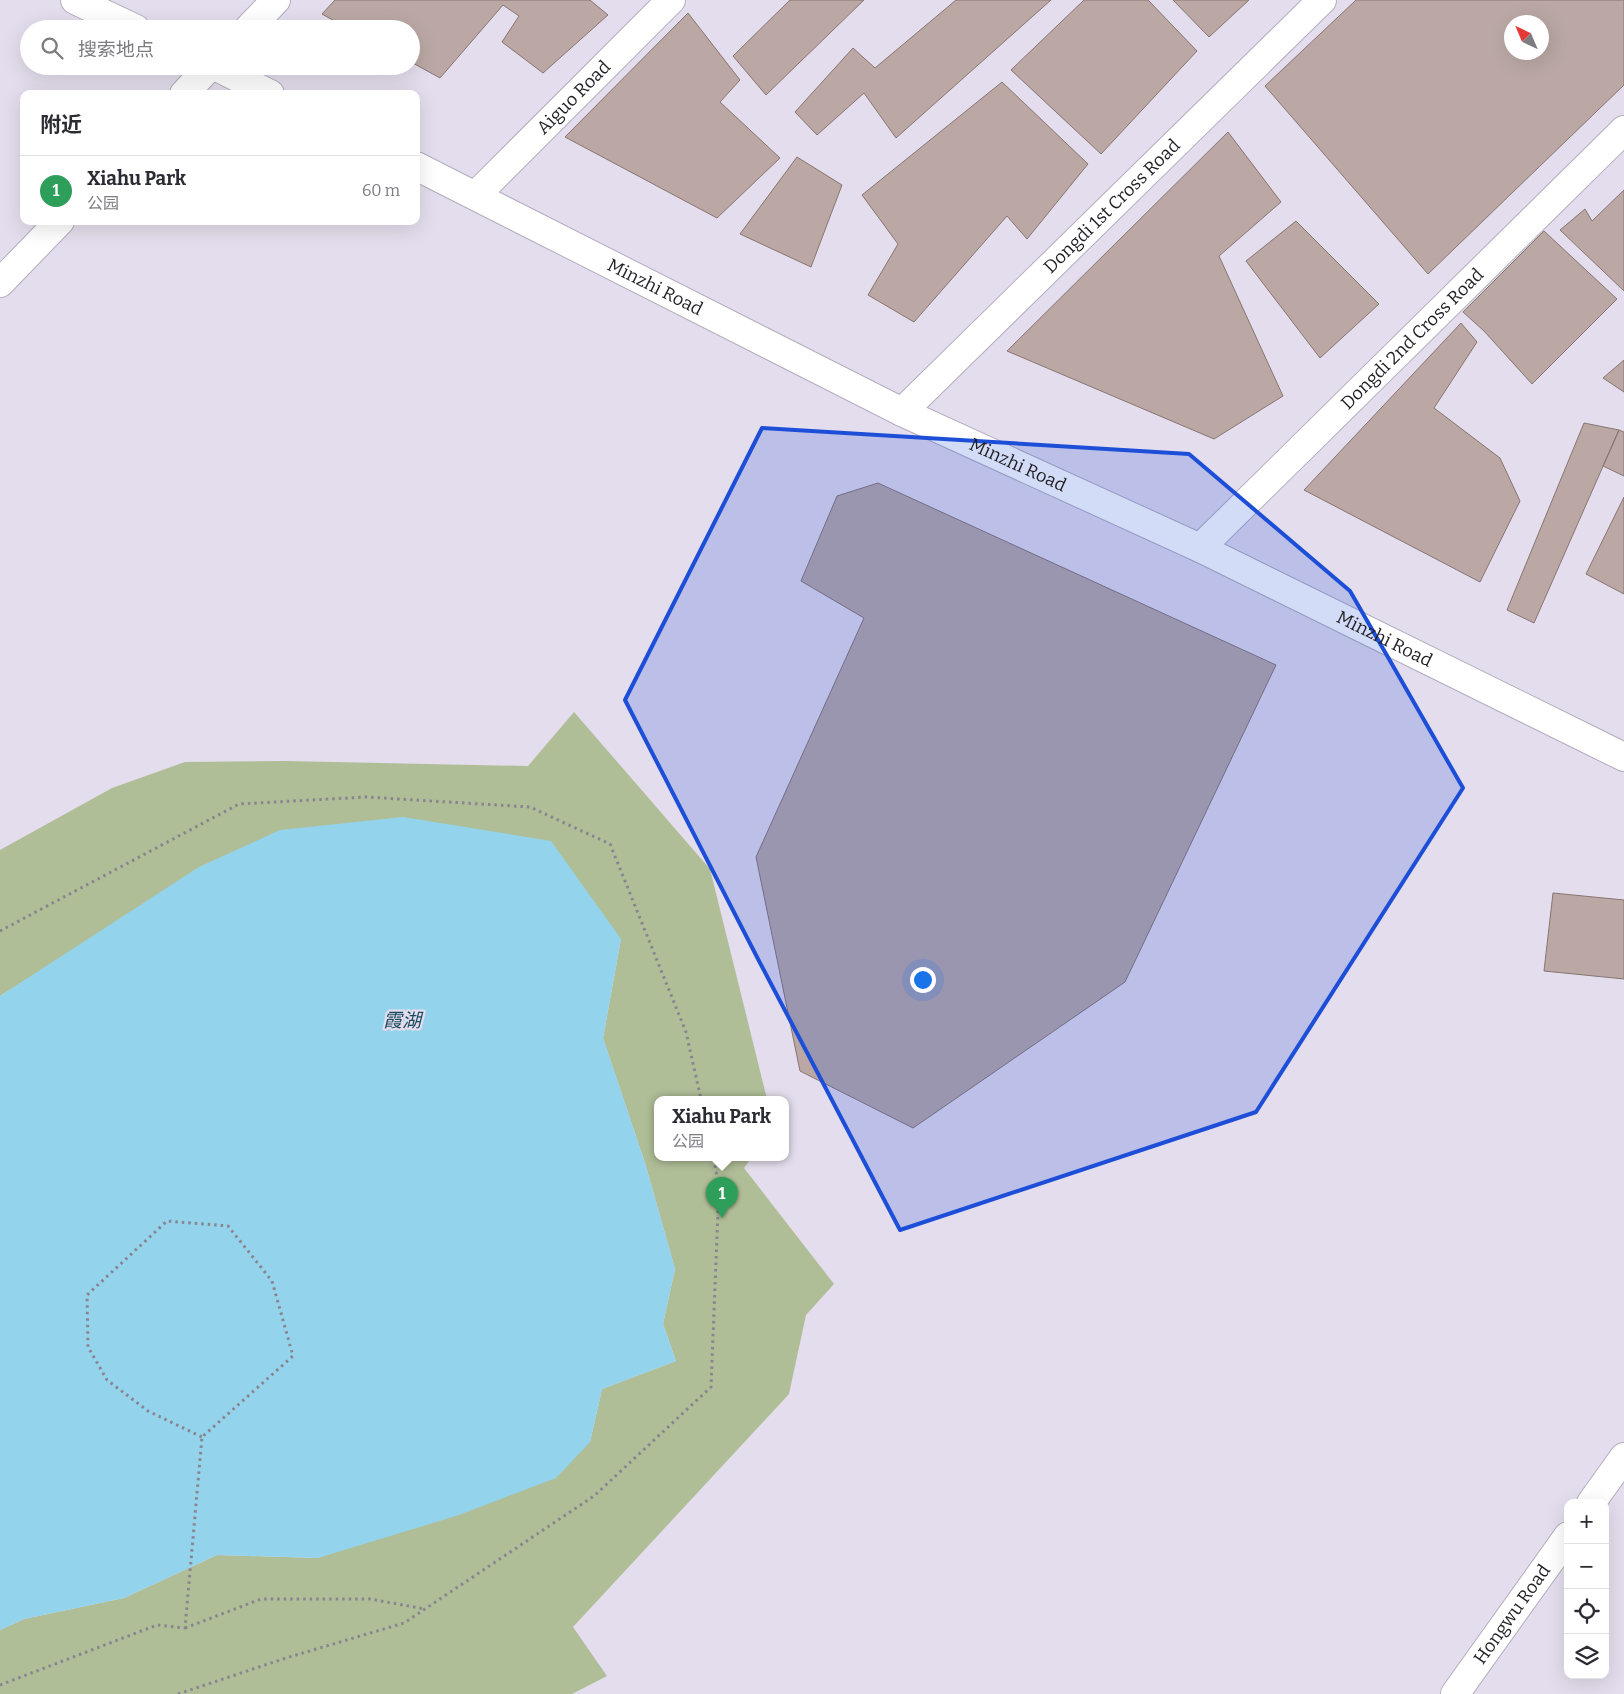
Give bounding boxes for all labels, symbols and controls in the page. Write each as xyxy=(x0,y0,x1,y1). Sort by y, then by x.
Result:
north arrow xyxy=(1504,15,1549,60)
search box xyxy=(20,20,420,75)
icon: search xyxy=(38,34,66,62)
text: 搜索地点 xyxy=(78,38,154,61)
street label: Aiguo Road xyxy=(532,56,615,139)
text: 附近 xyxy=(40,112,82,138)
street label: Dongdi 1st Cross Road xyxy=(1039,134,1185,278)
text: Xiahu Park xyxy=(87,167,186,190)
text: 1 xyxy=(53,181,59,200)
text: 60 m xyxy=(362,181,400,200)
text: 公园 xyxy=(87,194,119,213)
street label: Minzhi Road xyxy=(604,254,707,320)
street label: Dongdi 2nd Cross Road xyxy=(1336,263,1488,414)
street label: Minzhi Road xyxy=(966,433,1070,497)
street label: Minzhi Road xyxy=(1333,606,1436,672)
your location xyxy=(910,967,936,993)
water label: 霞湖 xyxy=(383,1009,424,1032)
popup xyxy=(654,1096,789,1161)
text: Xiahu Park xyxy=(672,1105,771,1128)
text: 公园 xyxy=(672,1132,704,1151)
pin: 1 xyxy=(706,1177,738,1218)
map controls xyxy=(1564,1499,1609,1679)
button: + xyxy=(1564,1499,1609,1544)
button: − xyxy=(1564,1544,1609,1589)
street label: Hongwu Road xyxy=(1469,1560,1555,1668)
button: locate xyxy=(1564,1589,1609,1634)
button: layers xyxy=(1564,1634,1609,1679)

